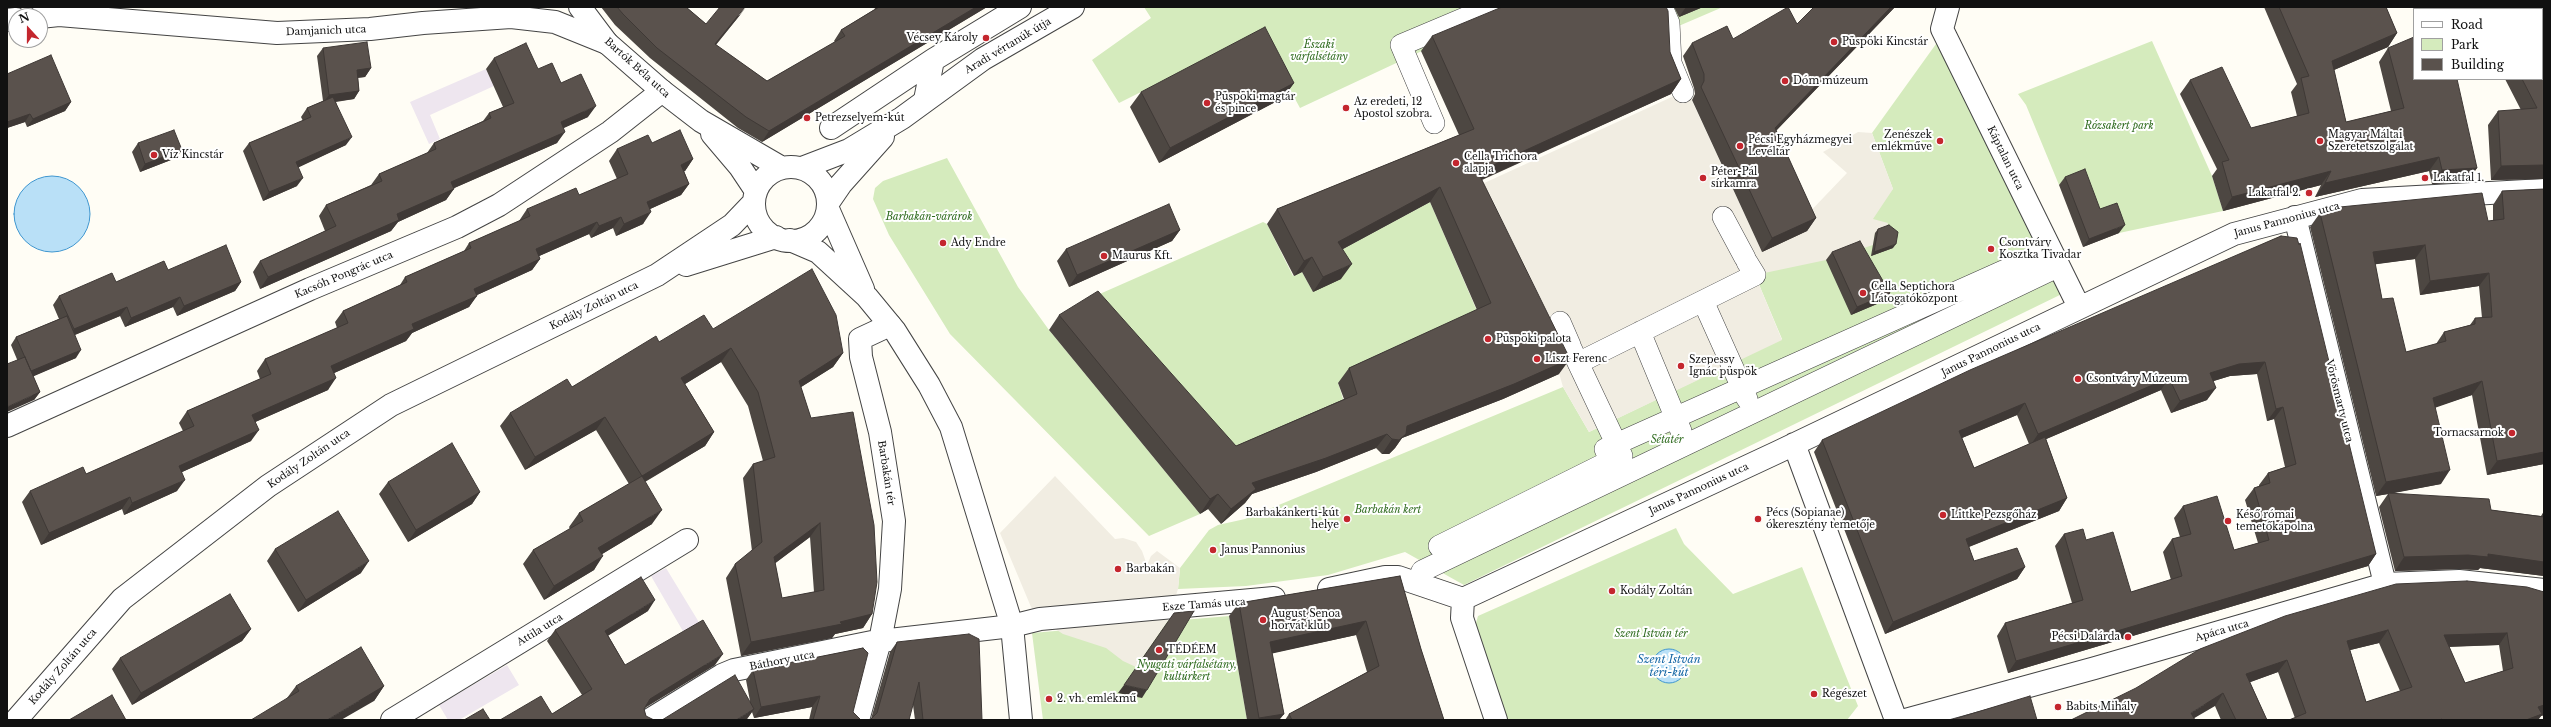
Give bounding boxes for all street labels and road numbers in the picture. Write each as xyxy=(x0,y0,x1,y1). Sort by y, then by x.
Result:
street label: Aradi vértanúk útja xyxy=(963,16,1053,76)
street label: Damjanich utca xyxy=(286,24,366,38)
street label: Bartók Béla utca xyxy=(602,36,672,100)
street label: Káptalan utca xyxy=(1984,124,2026,192)
street label: Janus Pannonius utca xyxy=(2233,200,2341,240)
street label: Kacsóh Pongrác utca xyxy=(293,249,395,301)
street label: Kodály Zoltán utca xyxy=(548,279,640,333)
street label: Janus Pannonius utca xyxy=(1940,321,2042,379)
street label: Vörösmarty utca xyxy=(2323,358,2355,444)
street label: Kodály Zoltán utca xyxy=(266,427,352,491)
street label: Barbakán tér xyxy=(875,440,897,506)
street label: Janus Pannonius utca xyxy=(1647,461,1751,517)
street label: Esze Tamás utca xyxy=(1162,596,1246,614)
street label: Attila utca xyxy=(515,611,565,649)
street label: Apáca utca xyxy=(2194,618,2250,644)
street label: Kodály Zoltán utca xyxy=(27,627,99,707)
street label: Báthory utca xyxy=(749,649,815,673)

